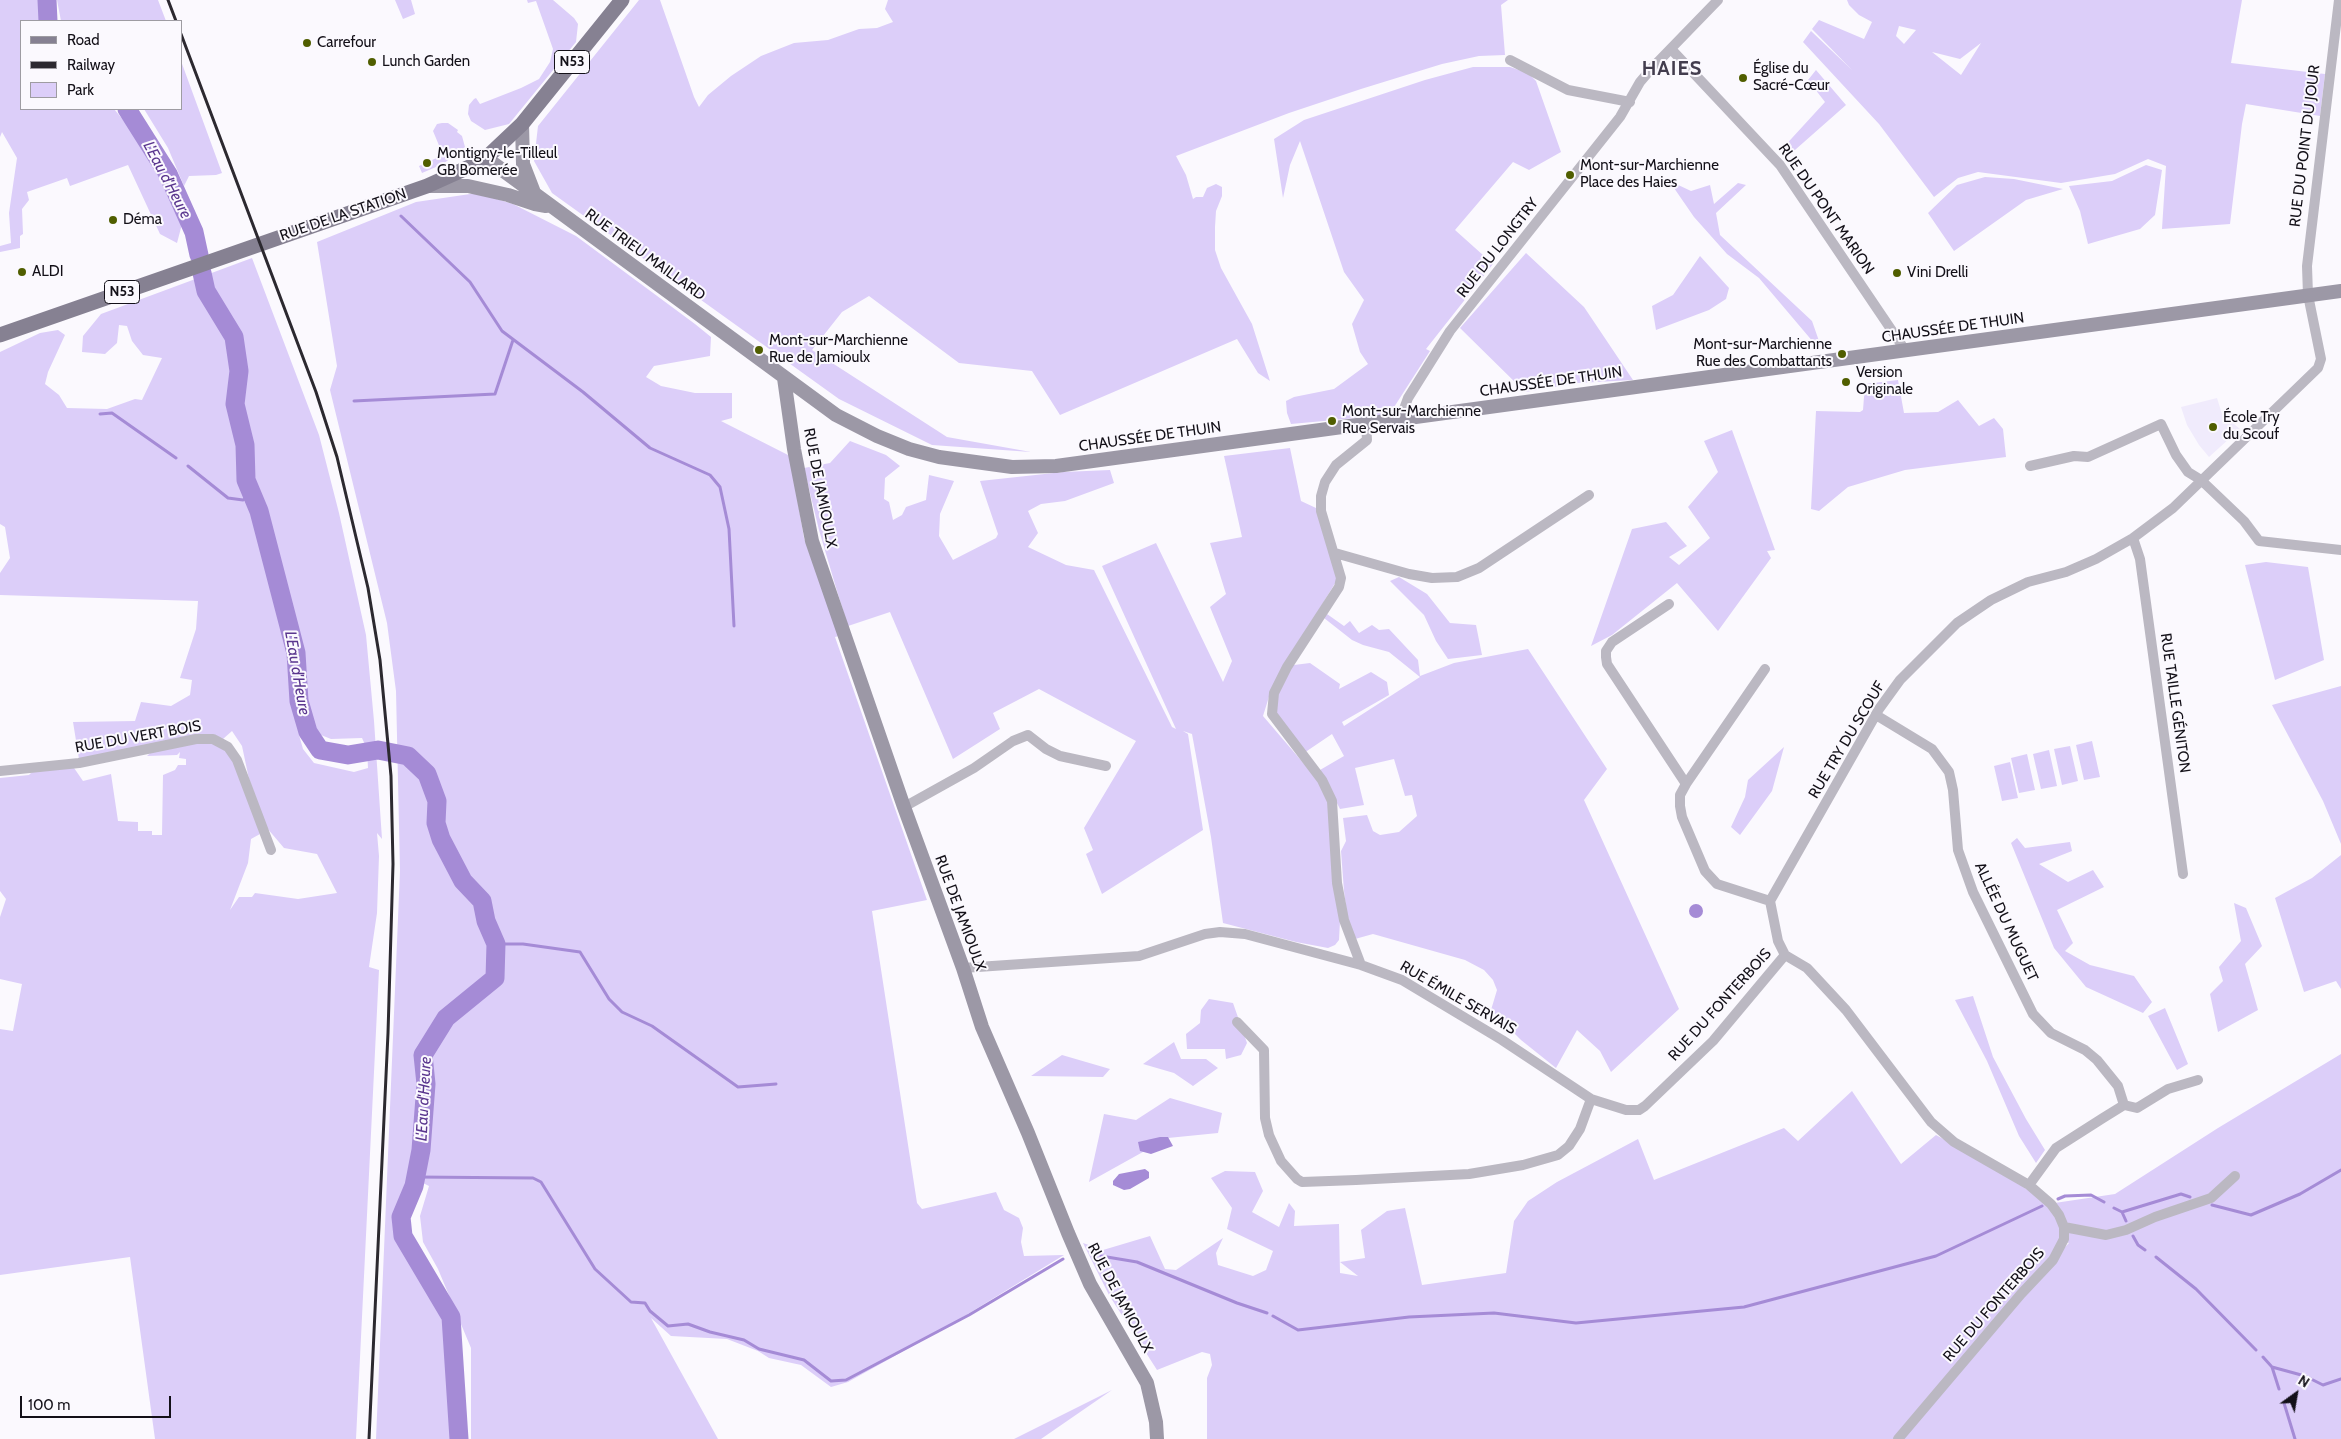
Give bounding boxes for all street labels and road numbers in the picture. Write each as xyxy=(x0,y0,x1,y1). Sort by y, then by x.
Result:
road number: N53 xyxy=(554,51,590,74)
street label: RUE DU POINT DU JOUR xyxy=(2286,64,2324,228)
street label: RUE DU PONT MARION xyxy=(1774,140,1878,278)
street label: RUE DE LA STATION xyxy=(277,185,409,245)
street label: RUE DU LONGTRY xyxy=(1454,195,1542,301)
street label: RUE TRIEU MAILLARD xyxy=(581,205,709,305)
road number: N53 xyxy=(104,280,140,304)
street label: CHAUSSÉE DE THUIN xyxy=(1881,309,2025,347)
street label: CHAUSSÉE DE THUIN xyxy=(1479,363,1623,401)
street label: CHAUSSÉE DE THUIN xyxy=(1078,418,1222,456)
street label: RUE DE JAMIOULX xyxy=(800,426,840,550)
street label: RUE TAILLE GÉNITON xyxy=(2156,632,2194,774)
street label: RUE TRY DU SCOUF xyxy=(1805,678,1889,802)
street label: RUE DU VERT BOIS xyxy=(74,717,202,757)
street label: RUE DE JAMIOULX xyxy=(931,853,989,973)
street label: ALLÉE DU MUGUET xyxy=(1970,859,2042,985)
street label: RUE DU FONTERBOIS xyxy=(1665,945,1775,1065)
street label: RUE ÉMILE SERVAIS xyxy=(1397,957,1519,1039)
street label: RUE DE JAMIOULX xyxy=(1083,1240,1157,1356)
street label: RUE DU FONTERBOIS xyxy=(1940,1244,2048,1366)

